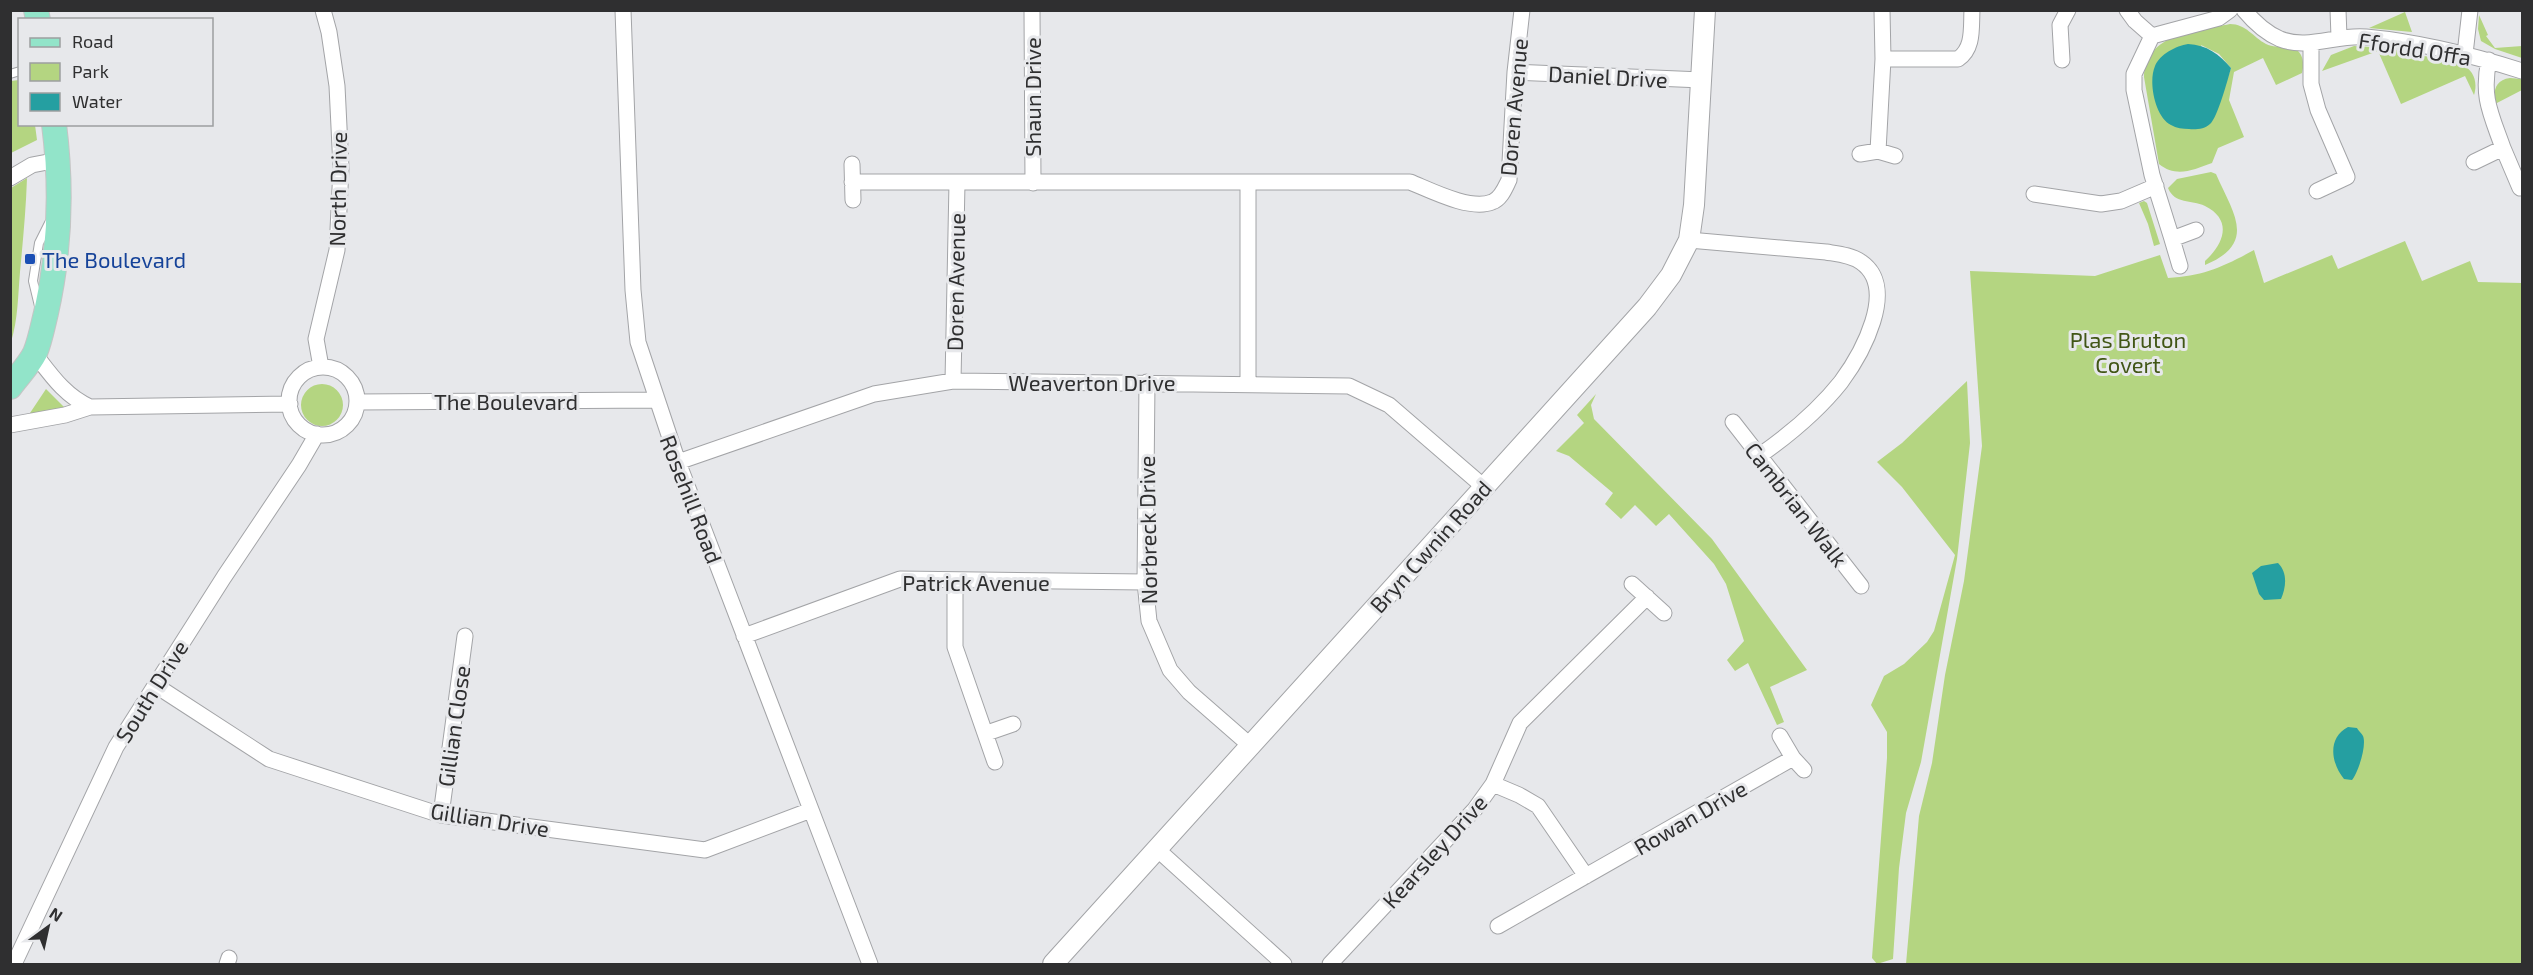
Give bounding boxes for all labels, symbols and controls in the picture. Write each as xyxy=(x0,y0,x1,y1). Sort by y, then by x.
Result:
legend xyxy=(18,18,213,126)
street label: Ffordd Offa xyxy=(2357,26,2473,70)
text: Road xyxy=(72,30,113,52)
street label: Shaun Drive xyxy=(1019,37,1045,157)
street label: Doren Avenue xyxy=(1494,37,1532,177)
text: Park xyxy=(72,60,109,82)
street label: Daniel Drive xyxy=(1547,60,1669,92)
text: Water xyxy=(72,90,122,112)
street label: North Drive xyxy=(323,131,351,247)
street label: Doren Avenue xyxy=(941,213,969,351)
place label: The Boulevard xyxy=(42,246,186,272)
marker: The Boulevard xyxy=(23,252,37,266)
park label: Plas Bruton Covert xyxy=(2070,326,2186,377)
street label: Weaverton Drive xyxy=(1008,369,1176,395)
street label: The Boulevard xyxy=(434,388,578,414)
street label: Rosehill Road xyxy=(656,431,728,567)
street label: Cambrian Walk xyxy=(1740,437,1854,571)
street label: Norbreck Drive xyxy=(1133,455,1161,605)
street label: Bryn Cwnin Road xyxy=(1364,475,1496,617)
street label: Patrick Avenue xyxy=(902,569,1050,595)
street label: South Drive xyxy=(109,635,193,747)
street label: Gillian Close xyxy=(432,664,474,788)
street label: Rowan Drive xyxy=(1629,774,1751,860)
street label: Kearsley Drive xyxy=(1376,789,1492,913)
street label: Gillian Drive xyxy=(429,797,551,841)
north arrow xyxy=(18,897,78,957)
text: N xyxy=(46,903,66,925)

